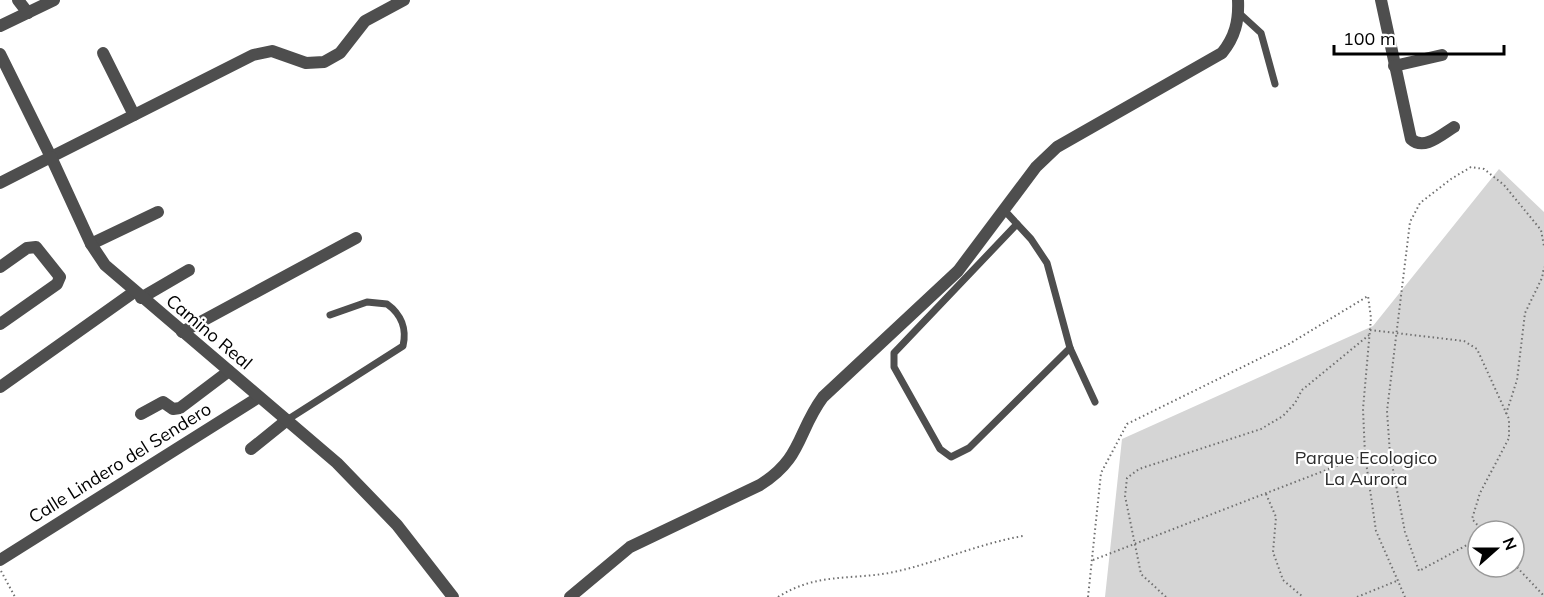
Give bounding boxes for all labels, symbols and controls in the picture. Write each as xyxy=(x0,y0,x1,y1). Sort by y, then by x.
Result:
scale bar xyxy=(1334,18,1504,56)
text: 100 m xyxy=(1343,27,1396,50)
street label: Camino Real xyxy=(161,289,257,374)
street label: Calle Lindero del Sendero xyxy=(24,397,215,528)
park label: Parque Ecologico La Aurora xyxy=(1295,446,1437,490)
north arrow xyxy=(1466,519,1526,579)
text: N xyxy=(1499,534,1522,553)

